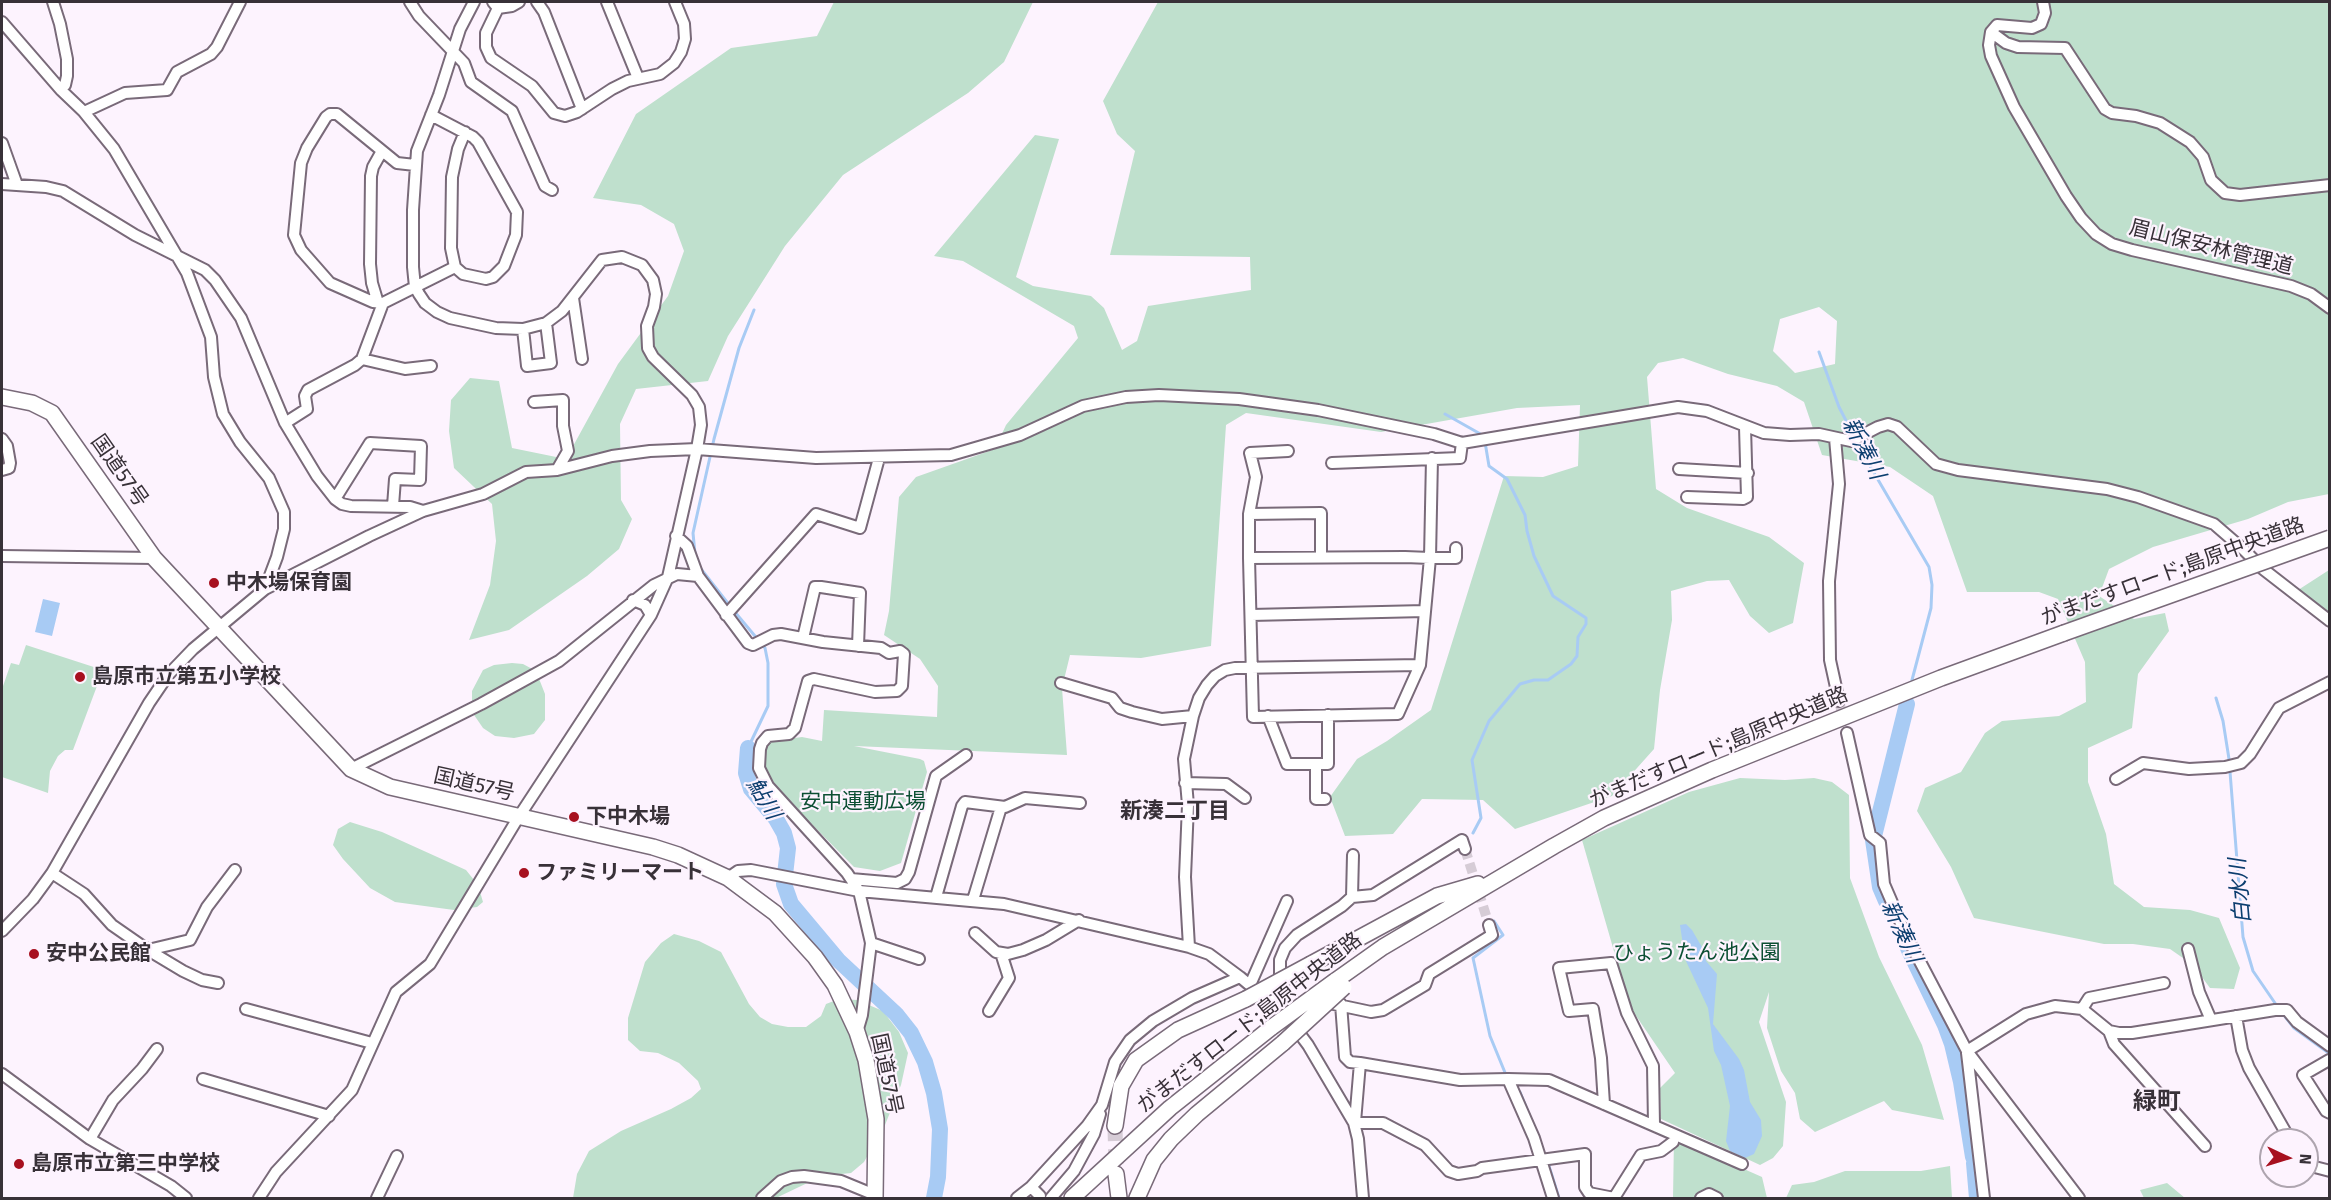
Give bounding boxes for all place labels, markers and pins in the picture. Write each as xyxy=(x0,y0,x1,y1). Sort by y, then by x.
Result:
place label: 中木場保育園 xyxy=(226,570,352,596)
marker: 中木場保育園 xyxy=(207,576,221,590)
place label: 島原市立第五小学校 xyxy=(92,664,281,690)
marker: 島原市立第五小学校 xyxy=(73,670,87,684)
place label: 下中木場 xyxy=(586,804,670,830)
marker: 下中木場 xyxy=(567,810,581,824)
place label: ファミリーマート xyxy=(536,860,704,886)
marker: ファミリーマート xyxy=(517,866,531,880)
place label: 安中公民館 xyxy=(46,941,151,967)
marker: 安中公民館 xyxy=(27,947,41,961)
place label: 島原市立第三中学校 xyxy=(31,1151,220,1177)
marker: 島原市立第三中学校 xyxy=(12,1157,26,1171)

